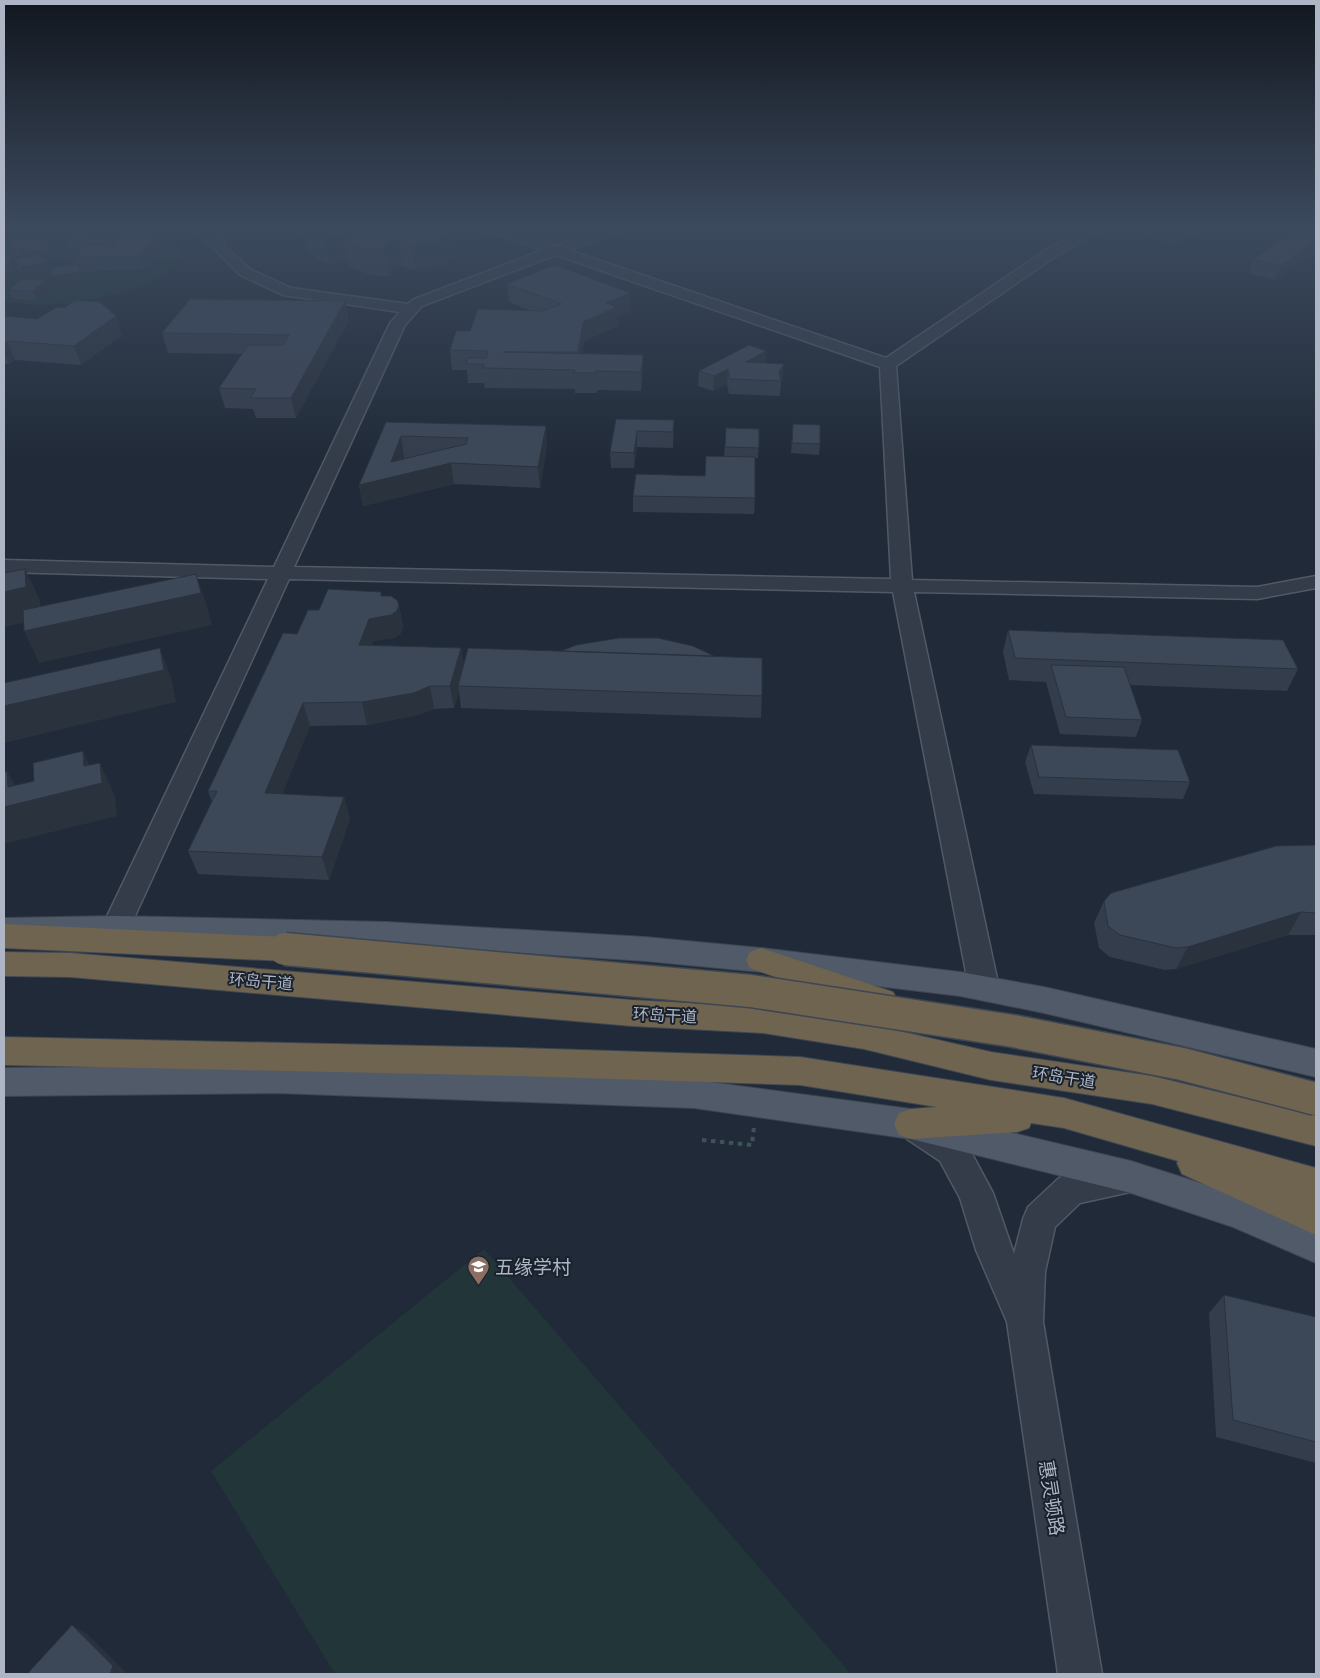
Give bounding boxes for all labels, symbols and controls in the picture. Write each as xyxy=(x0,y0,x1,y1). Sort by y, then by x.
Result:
street label: 环岛干道 xyxy=(228,968,294,996)
street label: 环岛干道 xyxy=(632,1003,697,1029)
street label: 环岛干道 xyxy=(1031,1062,1097,1094)
school or university icon: 五缘学村 xyxy=(467,1255,491,1286)
place label: 五缘学村 xyxy=(495,1255,571,1281)
street label: 惠灵顿路 xyxy=(1032,1459,1070,1538)

